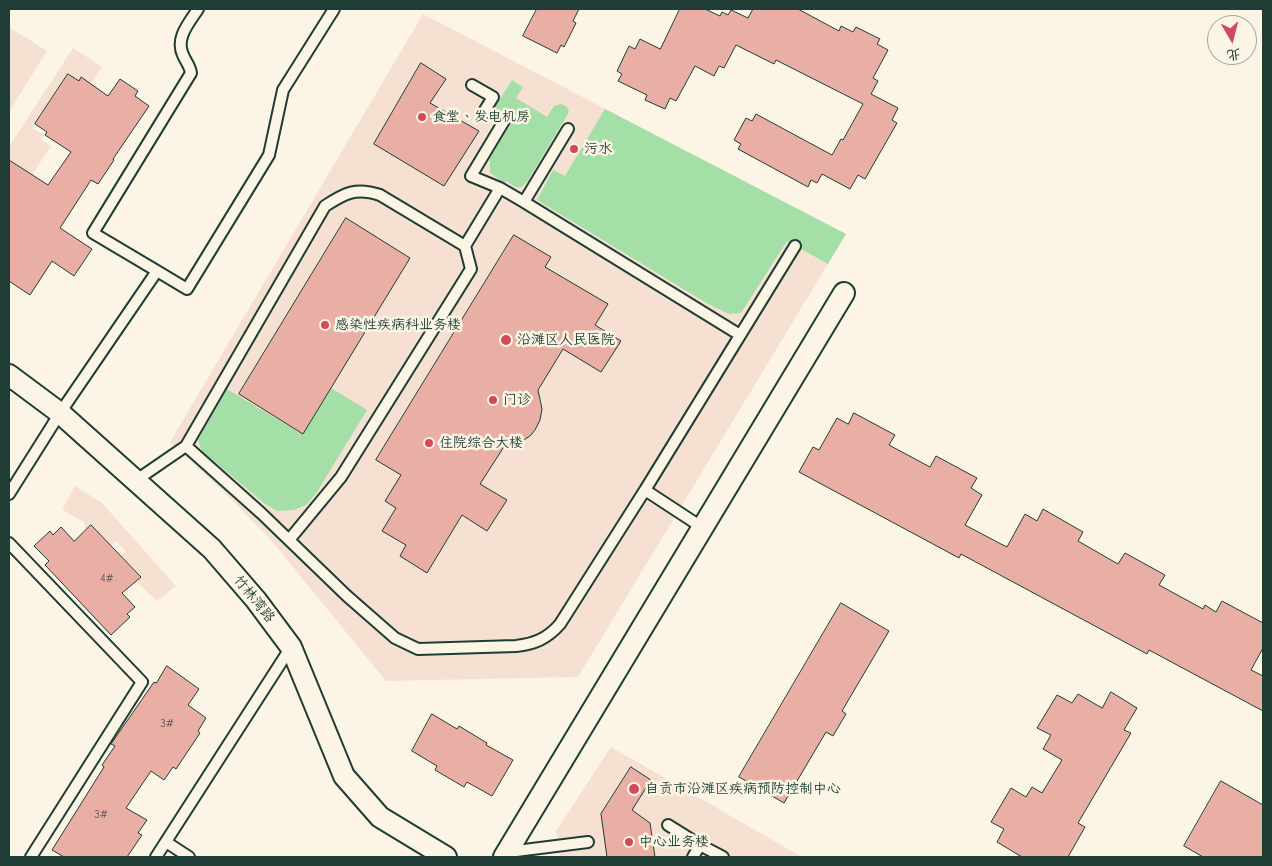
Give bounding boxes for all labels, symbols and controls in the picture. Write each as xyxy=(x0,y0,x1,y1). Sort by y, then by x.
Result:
north arrow xyxy=(1207,15,1257,65)
text: 北 xyxy=(1226,45,1242,64)
place label: 食堂、发电机房 xyxy=(432,109,530,125)
marker: 食堂、发电机房 xyxy=(416,111,428,123)
place label: 污水 xyxy=(584,141,612,157)
marker: 污水 xyxy=(568,143,580,155)
place label: 感染性疾病科业务楼 xyxy=(335,317,461,333)
marker: 感染性疾病科业务楼 xyxy=(319,319,331,331)
place label: 沿滩区人民医院 xyxy=(517,332,615,348)
marker: 沿滩区人民医院 xyxy=(499,333,513,347)
place label: 门诊 xyxy=(503,392,531,408)
marker: 门诊 xyxy=(487,394,499,406)
place label: 住院综合大楼 xyxy=(439,435,523,451)
marker: 住院综合大楼 xyxy=(423,437,435,449)
house number: 4# xyxy=(100,572,114,586)
street label: 竹林湾路 xyxy=(230,572,278,626)
house number: 3# xyxy=(160,717,174,731)
place label: 自贡市沿滩区疾病预防控制中心 xyxy=(645,781,841,797)
marker: 自贡市沿滩区疾病预防控制中心 xyxy=(627,782,641,796)
house number: 3# xyxy=(94,808,108,822)
place label: 中心业务楼 xyxy=(639,834,709,850)
marker: 中心业务楼 xyxy=(623,836,635,848)

